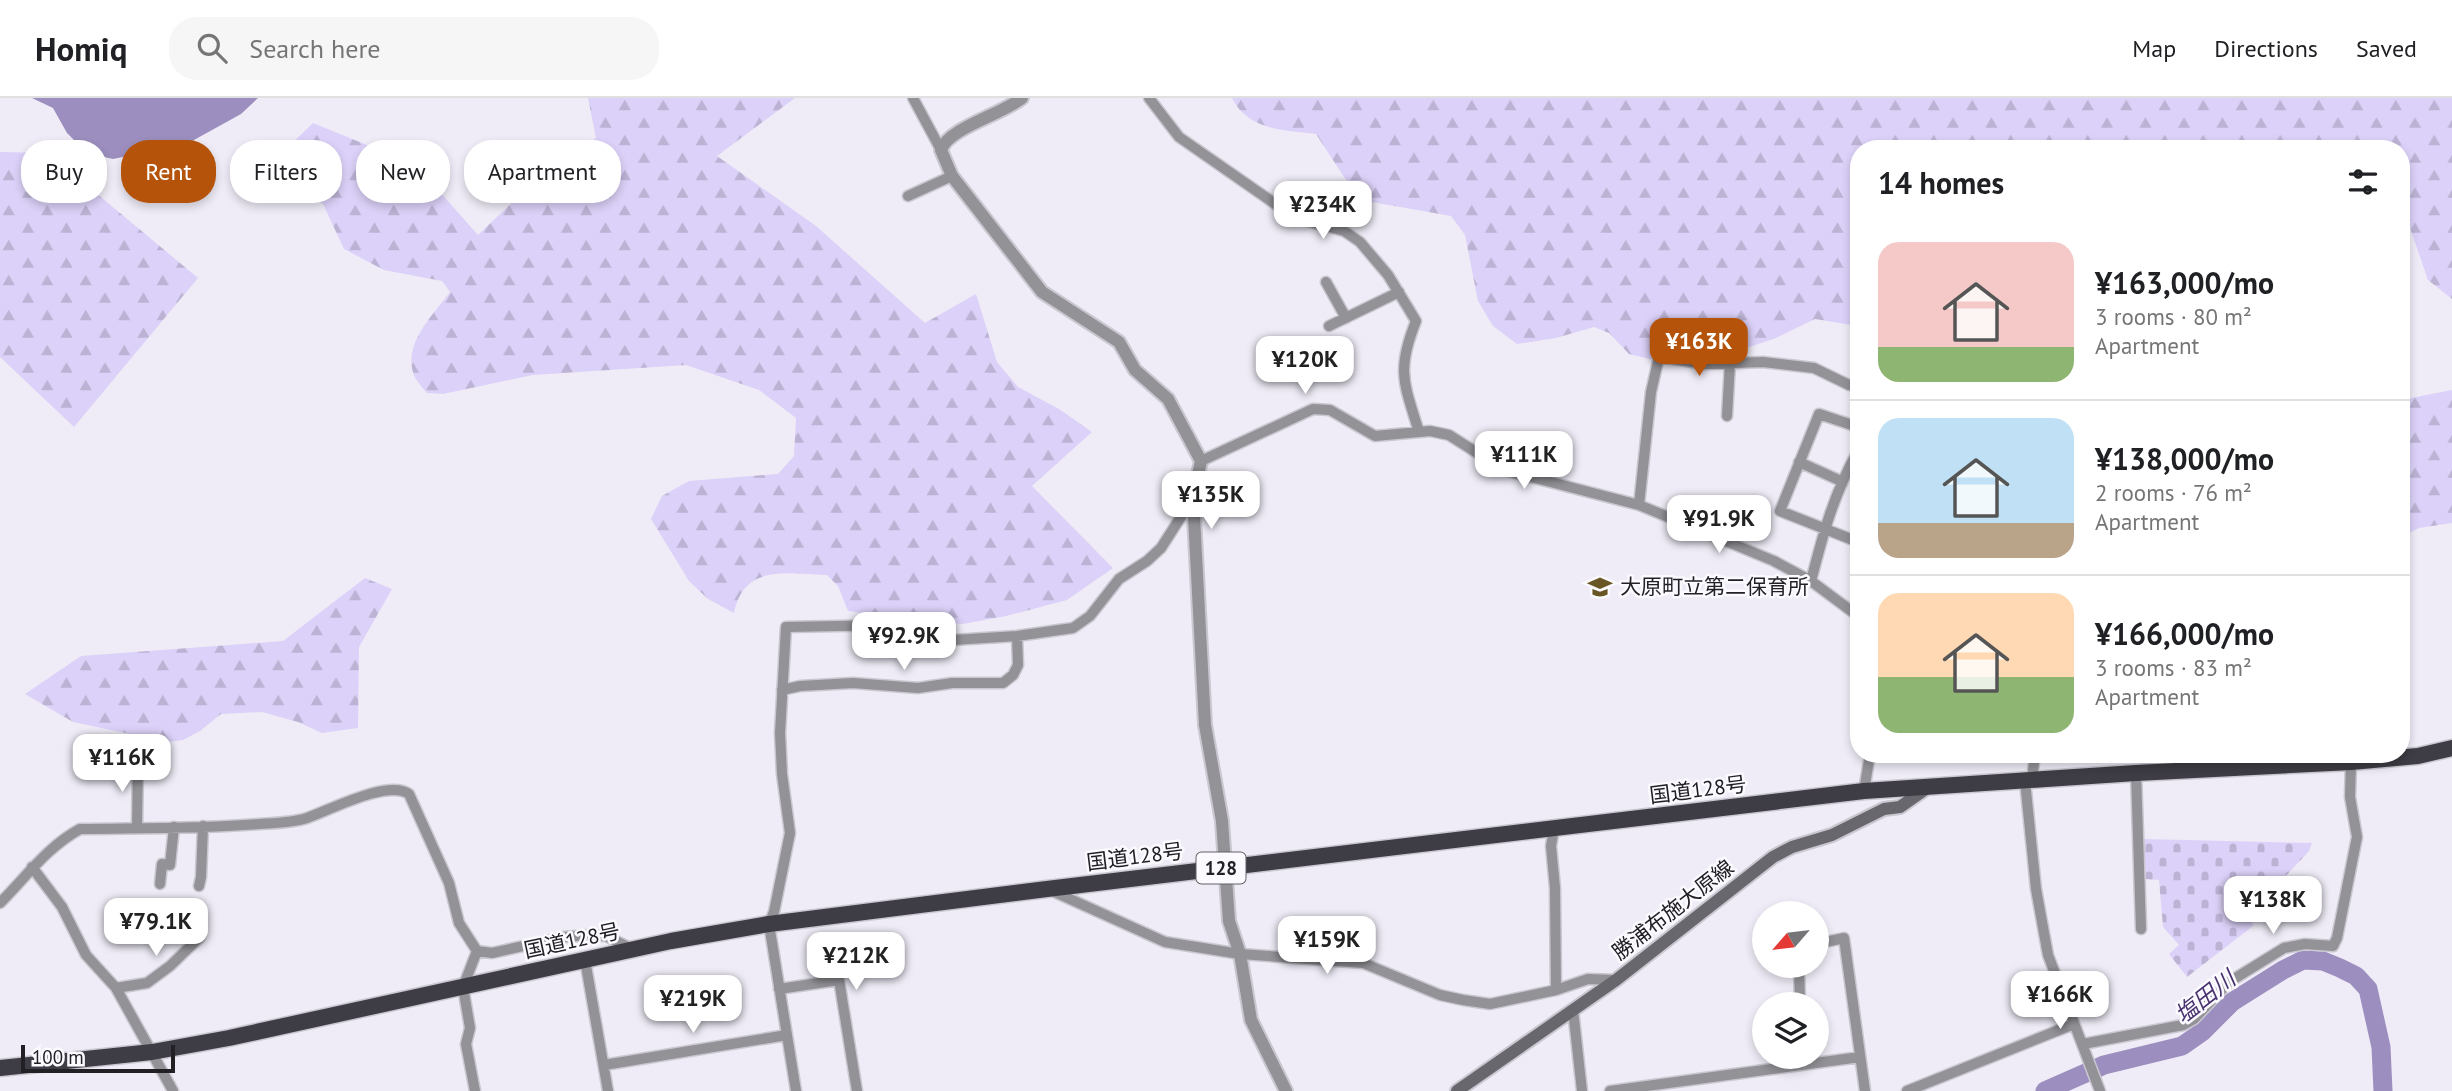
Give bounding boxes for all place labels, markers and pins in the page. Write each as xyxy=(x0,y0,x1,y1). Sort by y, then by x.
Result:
pin: ¥234K xyxy=(1274,181,1372,241)
pin: ¥163K xyxy=(1650,318,1748,378)
pin: ¥120K xyxy=(1256,336,1354,396)
pin: ¥111K xyxy=(1475,432,1573,491)
pin: ¥135K xyxy=(1162,472,1260,531)
pin: ¥91.9K xyxy=(1662,496,1776,555)
school or university icon: 大原町立第二保育所 xyxy=(1586,573,1614,601)
place label: 大原町立第二保育所 xyxy=(1620,573,1809,600)
pin: ¥92.9K xyxy=(847,612,961,672)
pin: ¥116K xyxy=(73,734,171,794)
pin: ¥138K xyxy=(2224,876,2322,936)
pin: ¥79.1K xyxy=(99,898,213,958)
pin: ¥159K xyxy=(1278,916,1376,976)
pin: ¥212K xyxy=(807,932,905,992)
pin: ¥166K xyxy=(2011,972,2109,1031)
pin: ¥219K xyxy=(644,976,742,1035)

